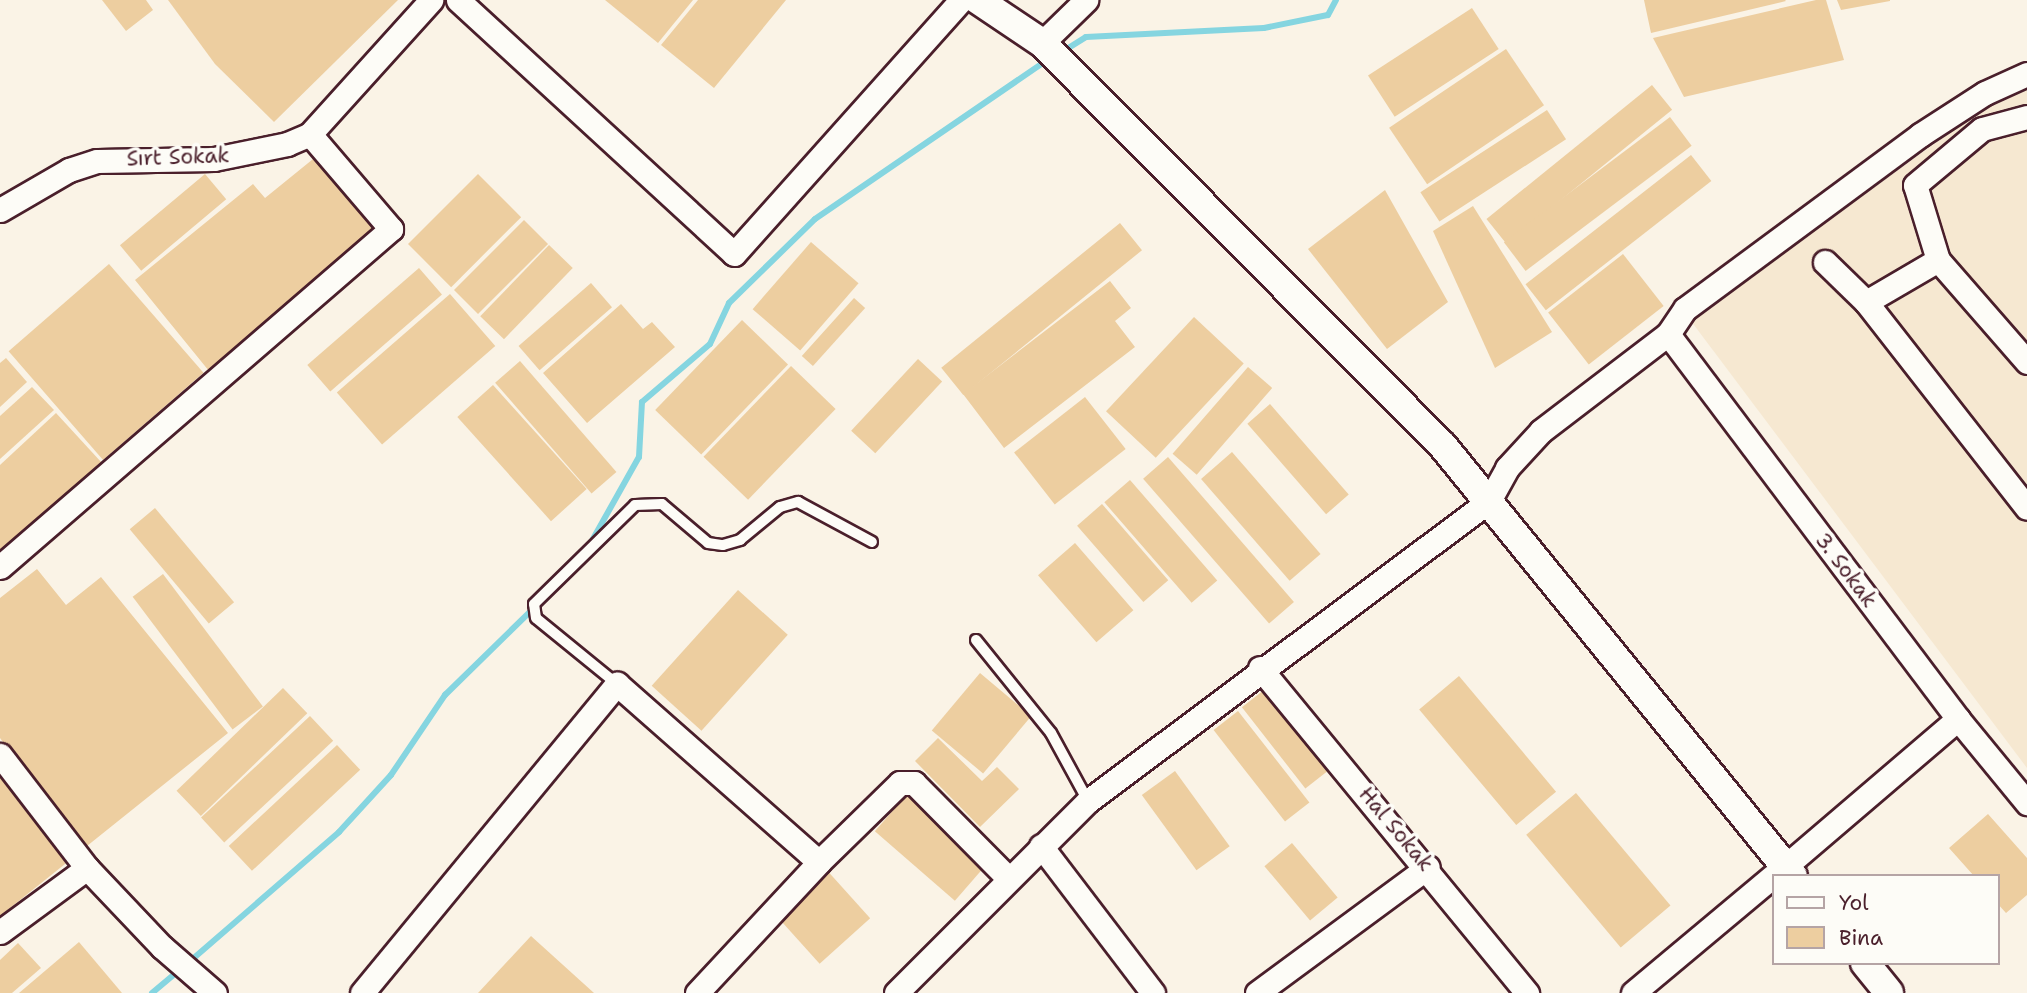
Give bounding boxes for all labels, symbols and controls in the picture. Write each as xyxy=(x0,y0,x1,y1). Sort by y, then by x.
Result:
street label: Sırt Sokak xyxy=(126,143,230,171)
street label: 3. Sokak xyxy=(1810,528,1882,612)
street label: Hal Sokak xyxy=(1354,782,1438,876)
legend xyxy=(1772,874,1999,965)
text: Yol xyxy=(1839,889,1869,917)
text: Bina xyxy=(1839,924,1883,952)

